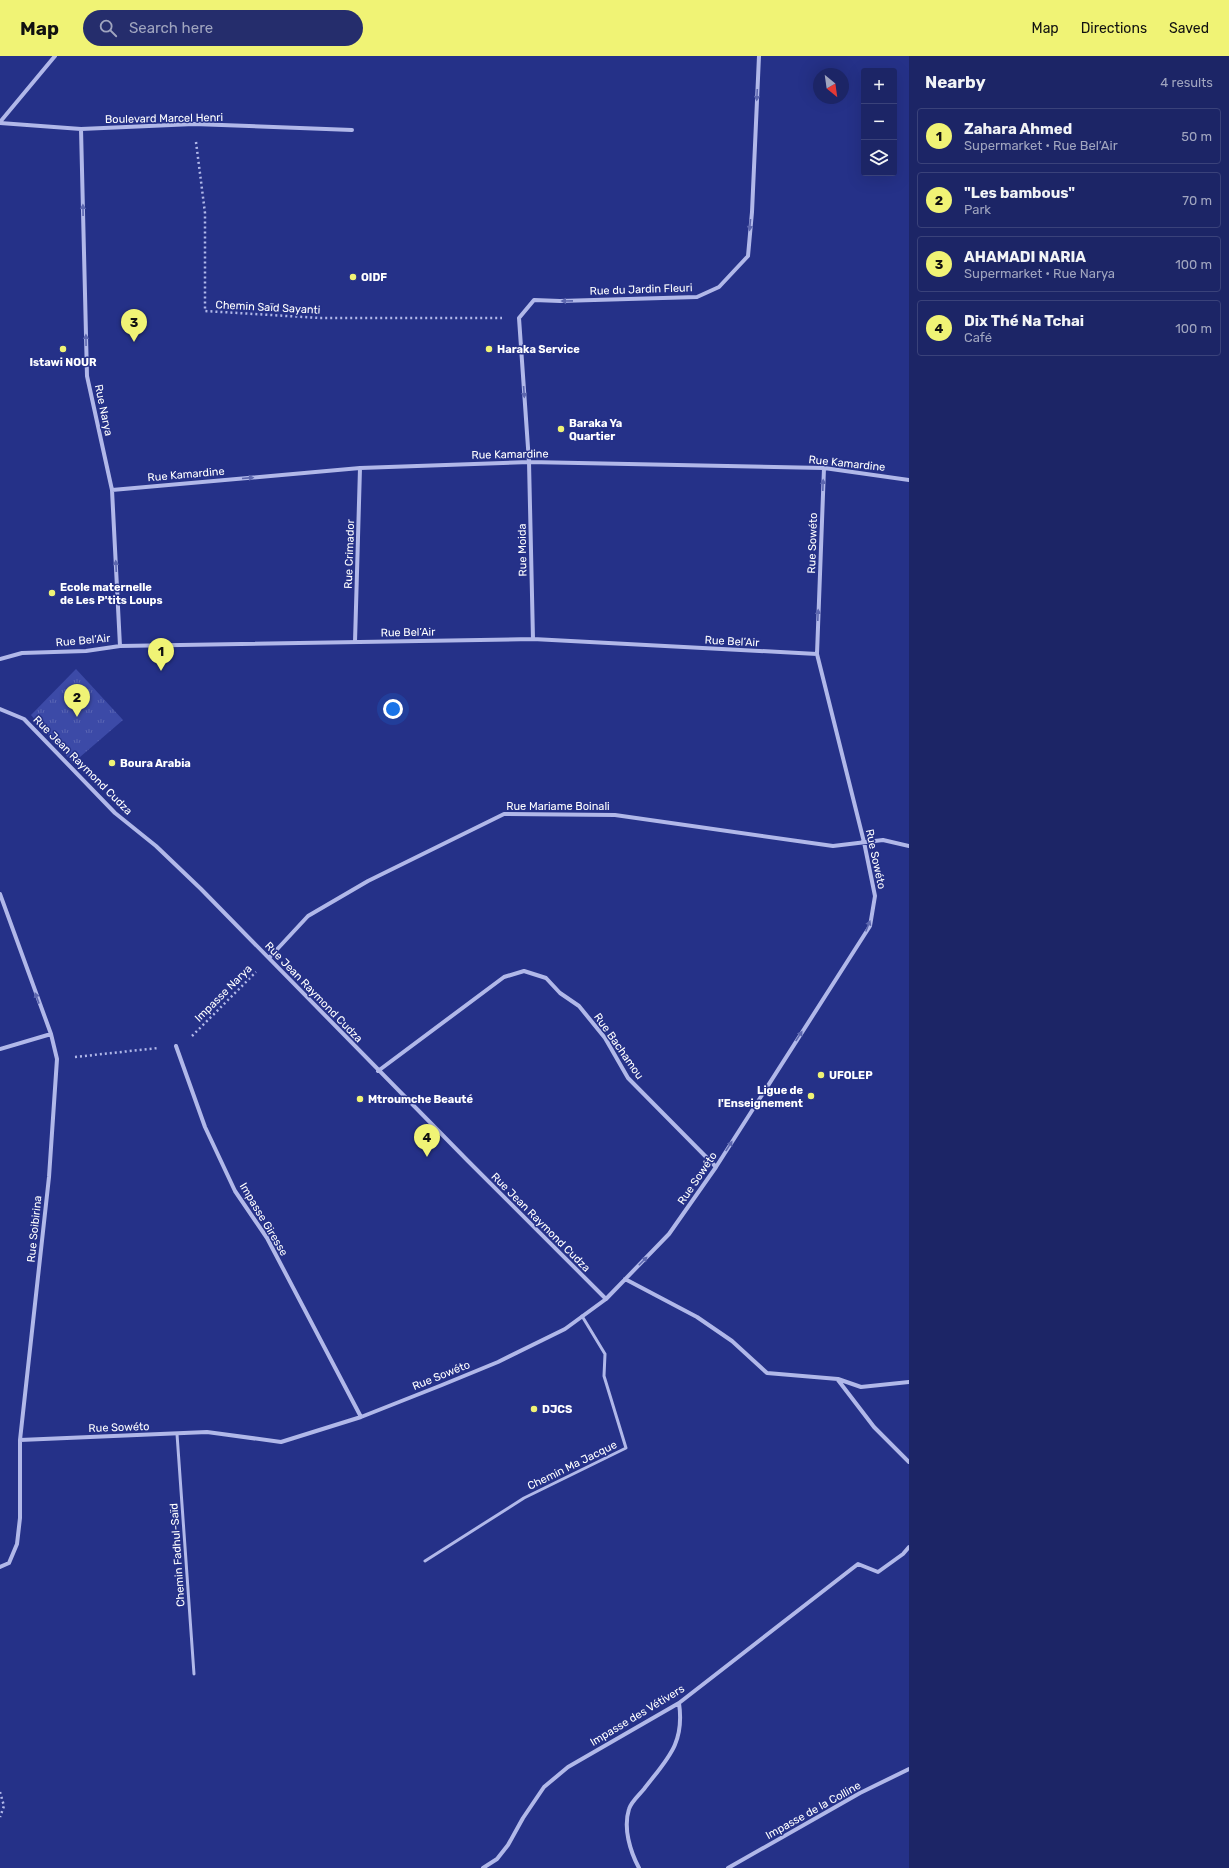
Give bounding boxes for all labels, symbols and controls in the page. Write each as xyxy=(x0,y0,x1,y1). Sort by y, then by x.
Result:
search box xyxy=(83,10,363,46)
text: Map xyxy=(20,17,59,40)
icon: search xyxy=(97,17,119,39)
text: Search here xyxy=(129,19,213,37)
text: Map xyxy=(1032,20,1059,37)
text: Directions xyxy=(1081,20,1147,37)
text: Saved xyxy=(1169,20,1209,37)
north arrow xyxy=(813,68,849,104)
map controls xyxy=(861,68,897,176)
button: + xyxy=(861,68,897,104)
text: Nearby xyxy=(925,72,986,92)
text: 4 results xyxy=(1160,75,1213,90)
one-way arrow xyxy=(754,89,760,102)
button: − xyxy=(861,104,897,140)
street label: Boulevard Marcel Henri xyxy=(105,111,223,126)
text: Zahara Ahmed xyxy=(964,120,1072,138)
text: 1 xyxy=(936,129,942,144)
text: 50 m xyxy=(1181,129,1212,144)
text: Supermarket · Rue Bel’Air xyxy=(964,138,1118,153)
button: layers xyxy=(861,140,897,176)
text: "Les bambous" xyxy=(964,184,1075,202)
text: 2 xyxy=(935,193,943,208)
text: 70 m xyxy=(1182,193,1212,208)
text: Park xyxy=(964,202,991,217)
one-way arrow xyxy=(80,203,86,216)
one-way arrow xyxy=(747,219,754,231)
text: AHAMADI NARIA xyxy=(964,248,1086,266)
text: 3 xyxy=(935,257,943,272)
text: 100 m xyxy=(1175,257,1212,272)
text: Supermarket · Rue Narya xyxy=(964,266,1115,281)
place label: OIDF xyxy=(361,271,387,284)
marker: OIDF xyxy=(348,272,358,282)
street label: Rue du Jardin Fleuri xyxy=(589,281,693,298)
street label: Chemin Saïd Sayanti xyxy=(215,298,321,317)
one-way arrow xyxy=(560,298,573,304)
pin: 3 xyxy=(121,309,147,342)
text: Dix Thé Na Tchai xyxy=(964,312,1084,330)
text: 4 xyxy=(935,321,943,336)
text: 100 m xyxy=(1175,321,1212,336)
text: Café xyxy=(964,330,992,345)
one-way arrow xyxy=(83,333,89,346)
place label: Haraka Service xyxy=(497,343,580,356)
marker: Istawi NOUR xyxy=(58,344,68,354)
marker: Haraka Service xyxy=(484,344,494,354)
place label: Istawi NOUR xyxy=(29,356,97,369)
street label: Rue Narya xyxy=(92,383,115,437)
one-way arrow xyxy=(520,386,527,398)
place label: Baraka Ya Quartier xyxy=(569,417,622,443)
marker: Baraka Ya Quartier xyxy=(556,424,566,434)
street label: Rue Kamardine xyxy=(471,447,549,462)
street label: Rue Kamardine xyxy=(808,453,886,474)
street label: Rue Kamardine xyxy=(147,465,225,484)
one-way arrow xyxy=(242,474,255,481)
one-way arrow xyxy=(820,478,826,491)
street label: Rue Sowéto xyxy=(805,512,820,574)
street label: Rue Crimador xyxy=(342,518,357,589)
street label: Rue Moida xyxy=(516,523,529,577)
one-way arrow xyxy=(112,560,119,572)
place label: Ecole maternelle de Les P'tits Loups xyxy=(60,581,163,607)
marker: Ecole maternelle de Les P'tits Loups xyxy=(47,588,57,598)
one-way arrow xyxy=(815,608,821,621)
street label: Rue Bel’Air xyxy=(381,626,436,639)
street label: Rue Bel’Air xyxy=(55,632,112,649)
street label: Rue Bel’Air xyxy=(704,634,760,649)
pin: 1 xyxy=(148,638,174,671)
pin: 2 xyxy=(64,684,90,717)
your location xyxy=(383,699,403,719)
street label: Rue Jean Raymond Cudza xyxy=(30,713,135,818)
place label: Boura Arabia xyxy=(120,757,191,770)
marker: Boura Arabia xyxy=(107,758,117,768)
street label: Rue Mariame Boinali xyxy=(506,800,610,813)
street label: Rue Sowéto xyxy=(863,828,888,890)
one-way arrow xyxy=(866,920,872,932)
street label: Rue Jean Raymond Cudza xyxy=(262,939,365,1045)
street label: Impasse Narya xyxy=(192,962,255,1025)
one-way arrow xyxy=(34,991,40,1003)
street label: Rue Bachamou xyxy=(591,1011,646,1082)
one-way arrow xyxy=(796,1030,803,1042)
place label: UFOLEP xyxy=(829,1069,873,1082)
marker: UFOLEP xyxy=(816,1070,826,1080)
place label: Ligue de l'Enseignement xyxy=(718,1084,803,1110)
marker: Ligue de l'Enseignement xyxy=(806,1091,816,1101)
place label: Mtroumche Beauté xyxy=(368,1093,474,1106)
marker: Mtroumche Beauté xyxy=(355,1094,365,1104)
pin: 4 xyxy=(414,1124,440,1157)
one-way arrow xyxy=(725,1141,733,1151)
street label: Rue Sowéto xyxy=(675,1149,720,1207)
street label: Rue Jean Raymond Cudza xyxy=(488,1170,593,1275)
street label: Impasse Giresse xyxy=(237,1180,291,1258)
street label: Rue Soibirina xyxy=(25,1195,44,1263)
one-way arrow xyxy=(638,1256,648,1266)
street label: Rue Sowéto xyxy=(410,1358,472,1393)
place label: DJCS xyxy=(542,1403,572,1416)
marker: DJCS xyxy=(529,1404,539,1414)
street label: Rue Sowéto xyxy=(88,1420,150,1435)
street label: Chemin Ma Jacque xyxy=(525,1438,619,1493)
street label: Chemin Fadhul-Saïd xyxy=(167,1503,188,1607)
street label: Impasse des Vétivers xyxy=(588,1682,687,1749)
street label: Impasse de la Colline xyxy=(763,1779,863,1842)

